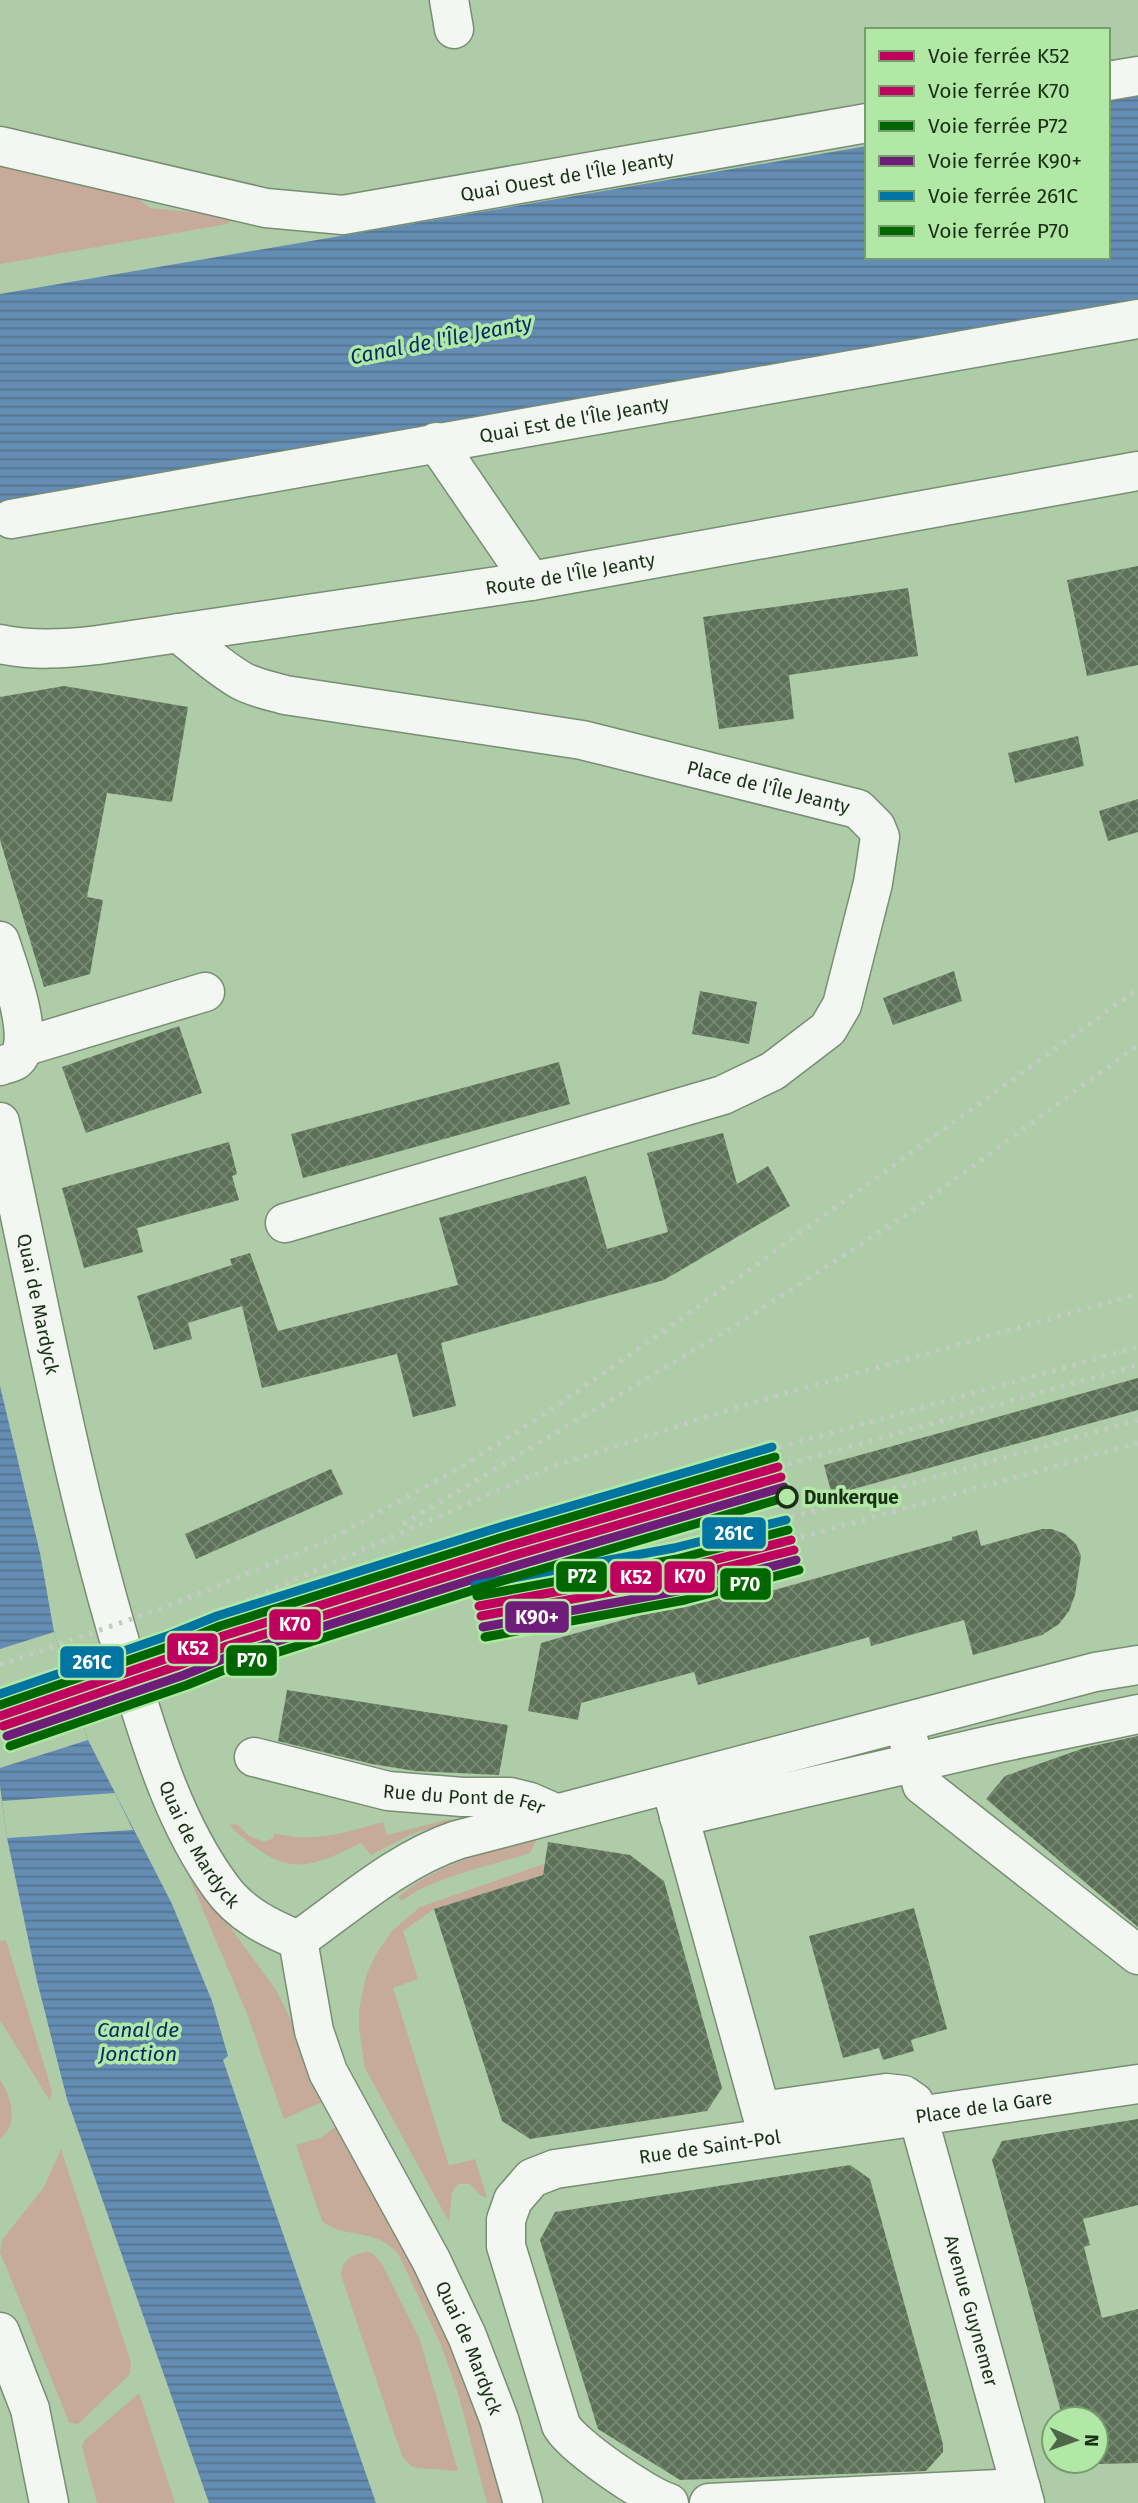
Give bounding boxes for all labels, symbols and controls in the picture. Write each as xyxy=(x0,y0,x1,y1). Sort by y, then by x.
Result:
legend xyxy=(865,28,1110,259)
text: Voie ferrée K52 xyxy=(928,43,1070,69)
text: Voie ferrée K70 xyxy=(928,78,1070,104)
text: Voie ferrée P72 xyxy=(928,113,1068,139)
street label: Quai Ouest de l'Île Jeanty xyxy=(459,146,677,206)
text: Voie ferrée K90+ xyxy=(928,148,1082,174)
text: Voie ferrée 261C xyxy=(928,183,1078,209)
text: Voie ferrée P70 xyxy=(928,218,1069,244)
water label: Canal de l'Île Jeanty xyxy=(348,309,535,370)
street label: Quai Est de l'Île Jeanty xyxy=(478,391,672,448)
street label: Route de l'Île Jeanty xyxy=(484,548,657,600)
street label: Place de l'Île Jeanty xyxy=(685,756,853,819)
street label: Quai de Mardyck xyxy=(12,1232,64,1377)
marker: Dunkerque xyxy=(776,1486,798,1508)
place label: Dunkerque xyxy=(804,1486,899,1509)
line badge: 261C xyxy=(701,1516,767,1550)
text: 261C xyxy=(714,1522,754,1545)
line badge: P72 xyxy=(555,1560,608,1593)
line badge: K52 xyxy=(609,1560,663,1594)
line badge: K70 xyxy=(663,1560,716,1594)
text: P72 xyxy=(567,1565,597,1588)
text: K70 xyxy=(674,1565,706,1588)
text: K52 xyxy=(620,1566,652,1589)
line badge: P70 xyxy=(719,1567,772,1601)
text: P70 xyxy=(730,1573,760,1596)
line badge: K90+ xyxy=(504,1600,570,1634)
text: K90+ xyxy=(515,1606,559,1629)
line badge: K70 xyxy=(268,1608,322,1641)
text: K70 xyxy=(279,1613,311,1636)
line badge: K52 xyxy=(166,1632,219,1665)
text: K52 xyxy=(177,1637,209,1660)
line badge: P70 xyxy=(225,1644,278,1677)
line badge: 261C xyxy=(59,1645,125,1679)
text: P70 xyxy=(237,1649,267,1672)
text: 261C xyxy=(72,1651,112,1674)
street label: Quai de Mardyck xyxy=(154,1777,244,1913)
street label: Rue du Pont de Fer xyxy=(382,1780,549,1820)
water label: Canal de Jonction xyxy=(97,2017,179,2067)
street label: Place de la Gare xyxy=(914,2086,1054,2128)
street label: Rue de Saint-Pol xyxy=(637,2125,783,2169)
street label: Avenue Guynemer xyxy=(939,2232,1003,2390)
street label: Quai de Mardyck xyxy=(431,2277,507,2418)
north arrow xyxy=(1040,2405,1110,2475)
text: N xyxy=(1080,2434,1103,2447)

